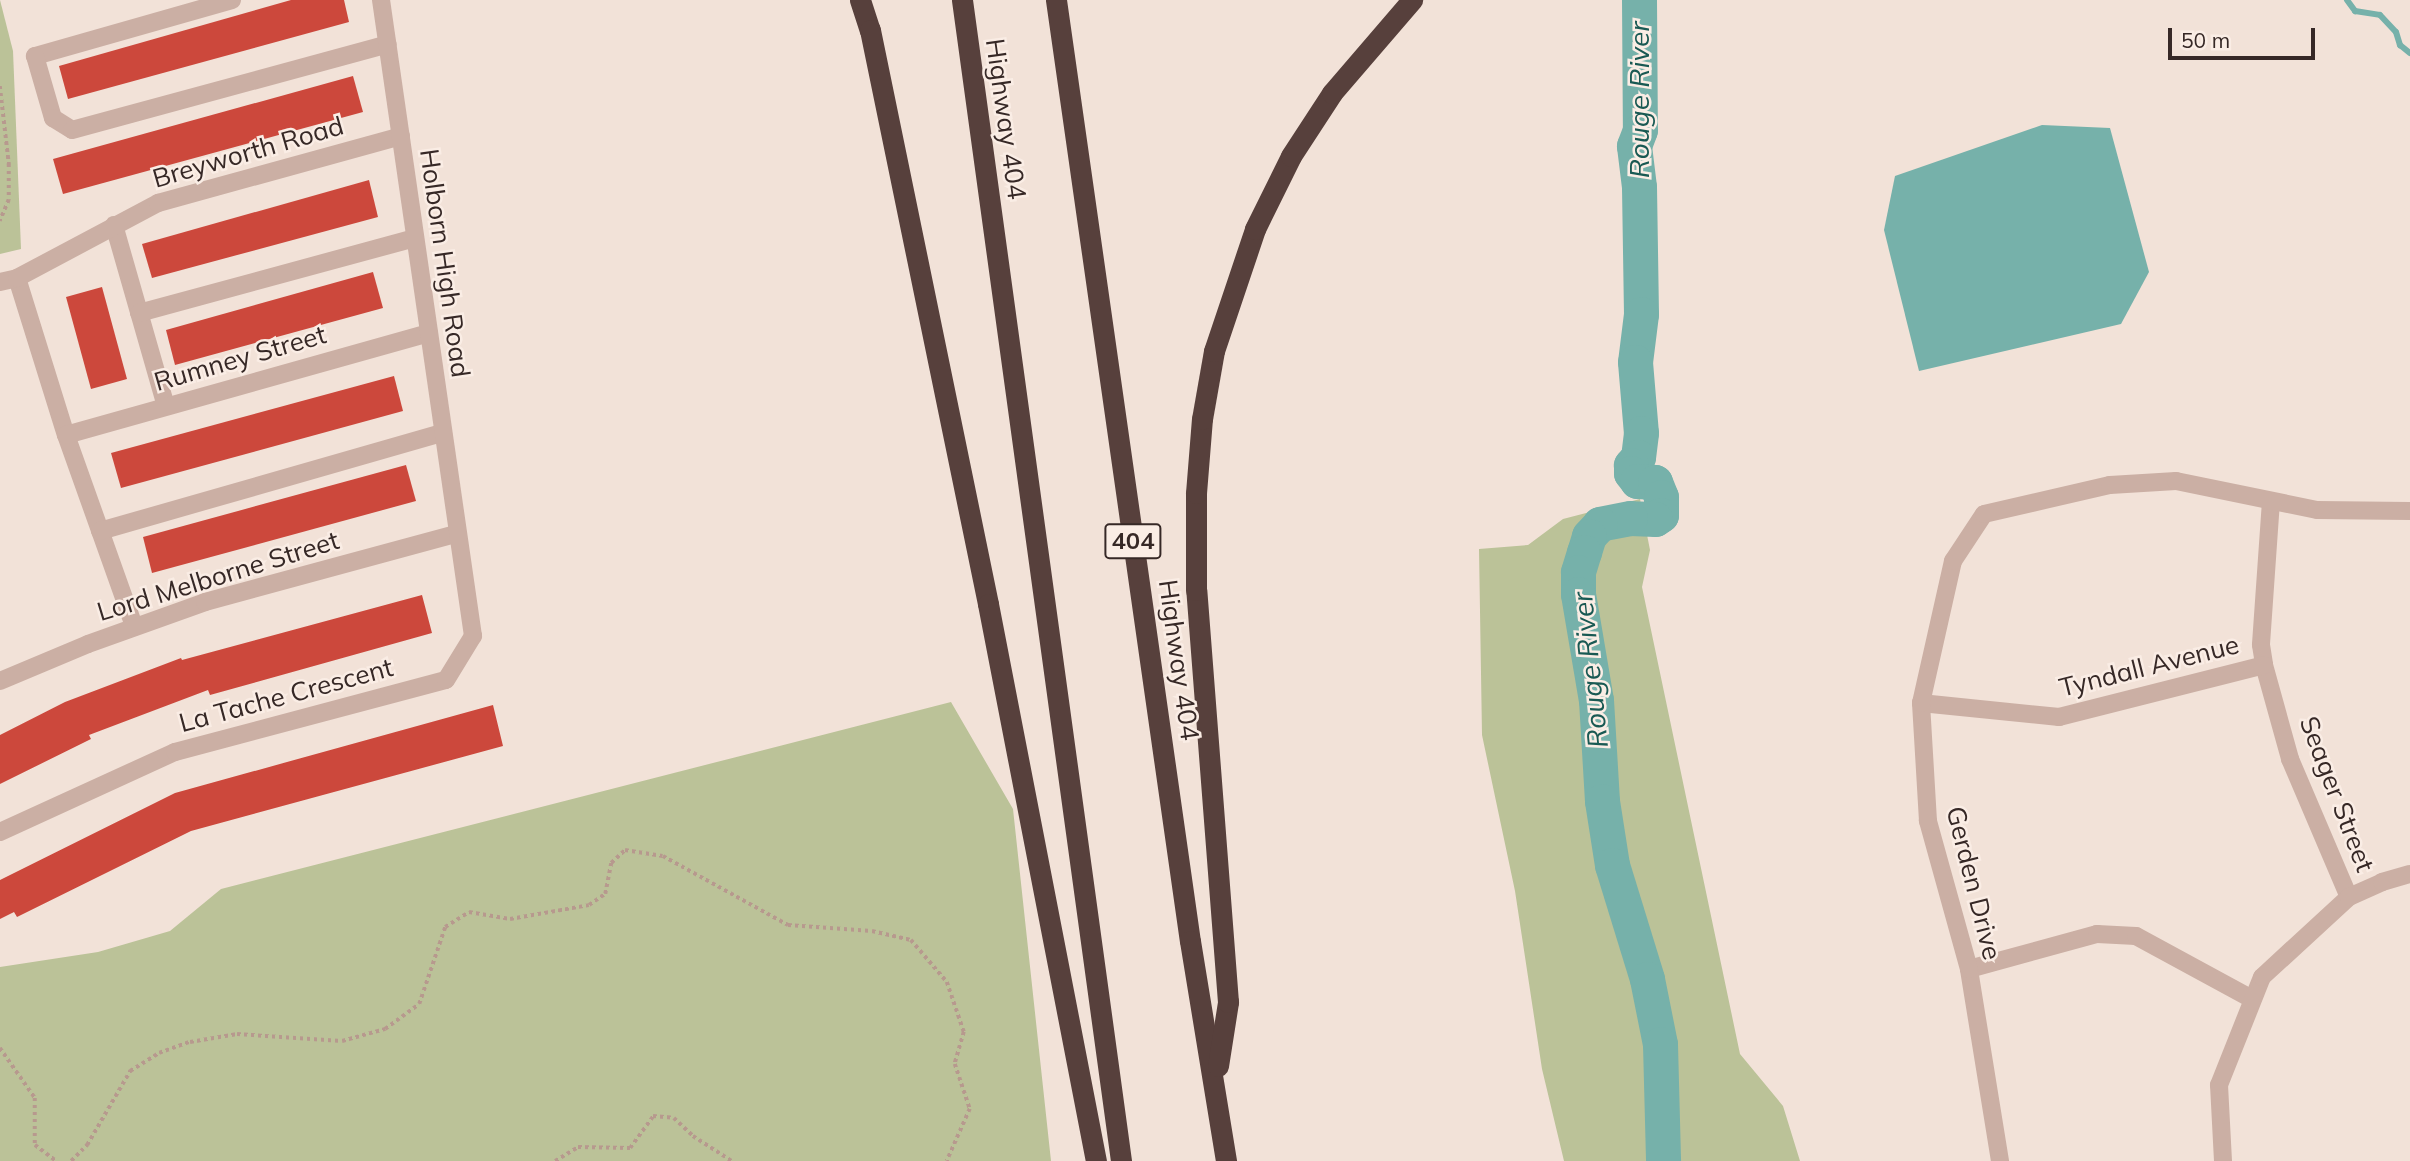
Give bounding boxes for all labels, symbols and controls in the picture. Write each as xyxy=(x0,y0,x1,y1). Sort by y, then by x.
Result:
scale bar xyxy=(2172,14,2319,58)
water label: Rouge River xyxy=(1622,22,1656,178)
text: 50 m xyxy=(2181,27,2230,53)
street label: Highway 404 xyxy=(979,37,1033,201)
street label: Breyworth Road xyxy=(149,110,347,194)
street label: Holborn High Road xyxy=(414,147,476,379)
street label: Rumney Street xyxy=(150,319,330,397)
road number: 404 xyxy=(1103,520,1163,562)
street label: Lord Melborne Street xyxy=(93,524,343,628)
street label: Highway 404 xyxy=(1152,578,1206,742)
water label: Rouge River xyxy=(1565,590,1615,750)
street label: Tyndall Avenue xyxy=(2056,629,2242,703)
street label: La Tache Crescent xyxy=(176,651,396,739)
street label: Seager Street xyxy=(2293,712,2381,876)
street label: Gerden Drive xyxy=(1940,803,2008,963)

